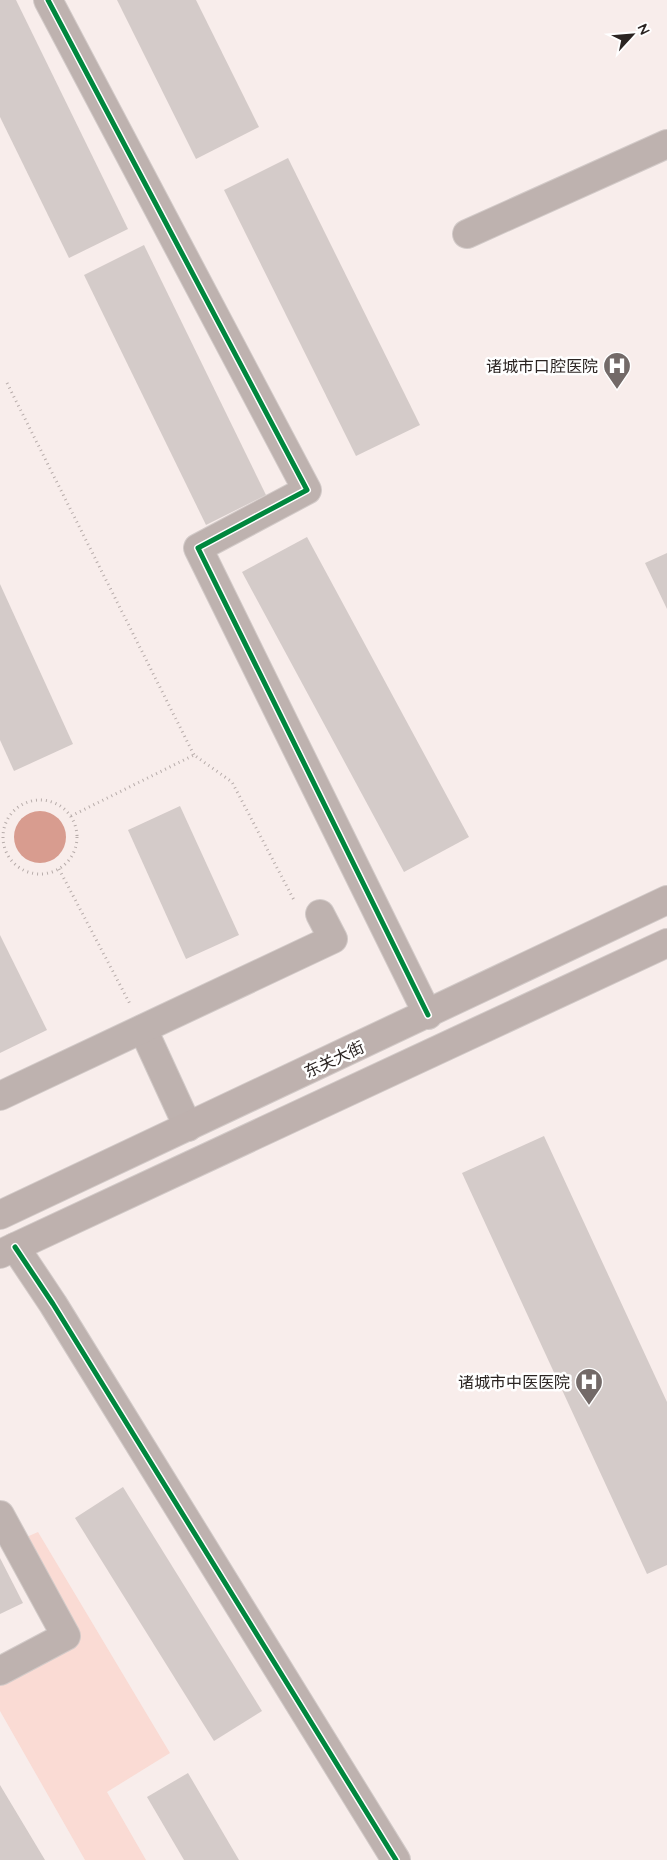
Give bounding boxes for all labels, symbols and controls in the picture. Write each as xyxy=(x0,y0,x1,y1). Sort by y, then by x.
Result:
north arrow xyxy=(607,10,657,60)
text: N xyxy=(633,21,654,38)
hospital icon: 诸城市口腔医院 xyxy=(602,351,632,390)
place label: 诸城市口腔医院 xyxy=(486,356,598,376)
street label: 东关大街 xyxy=(301,1036,367,1082)
hospital icon: 诸城市中医医院 xyxy=(574,1367,604,1406)
place label: 诸城市中医医院 xyxy=(458,1372,570,1392)

